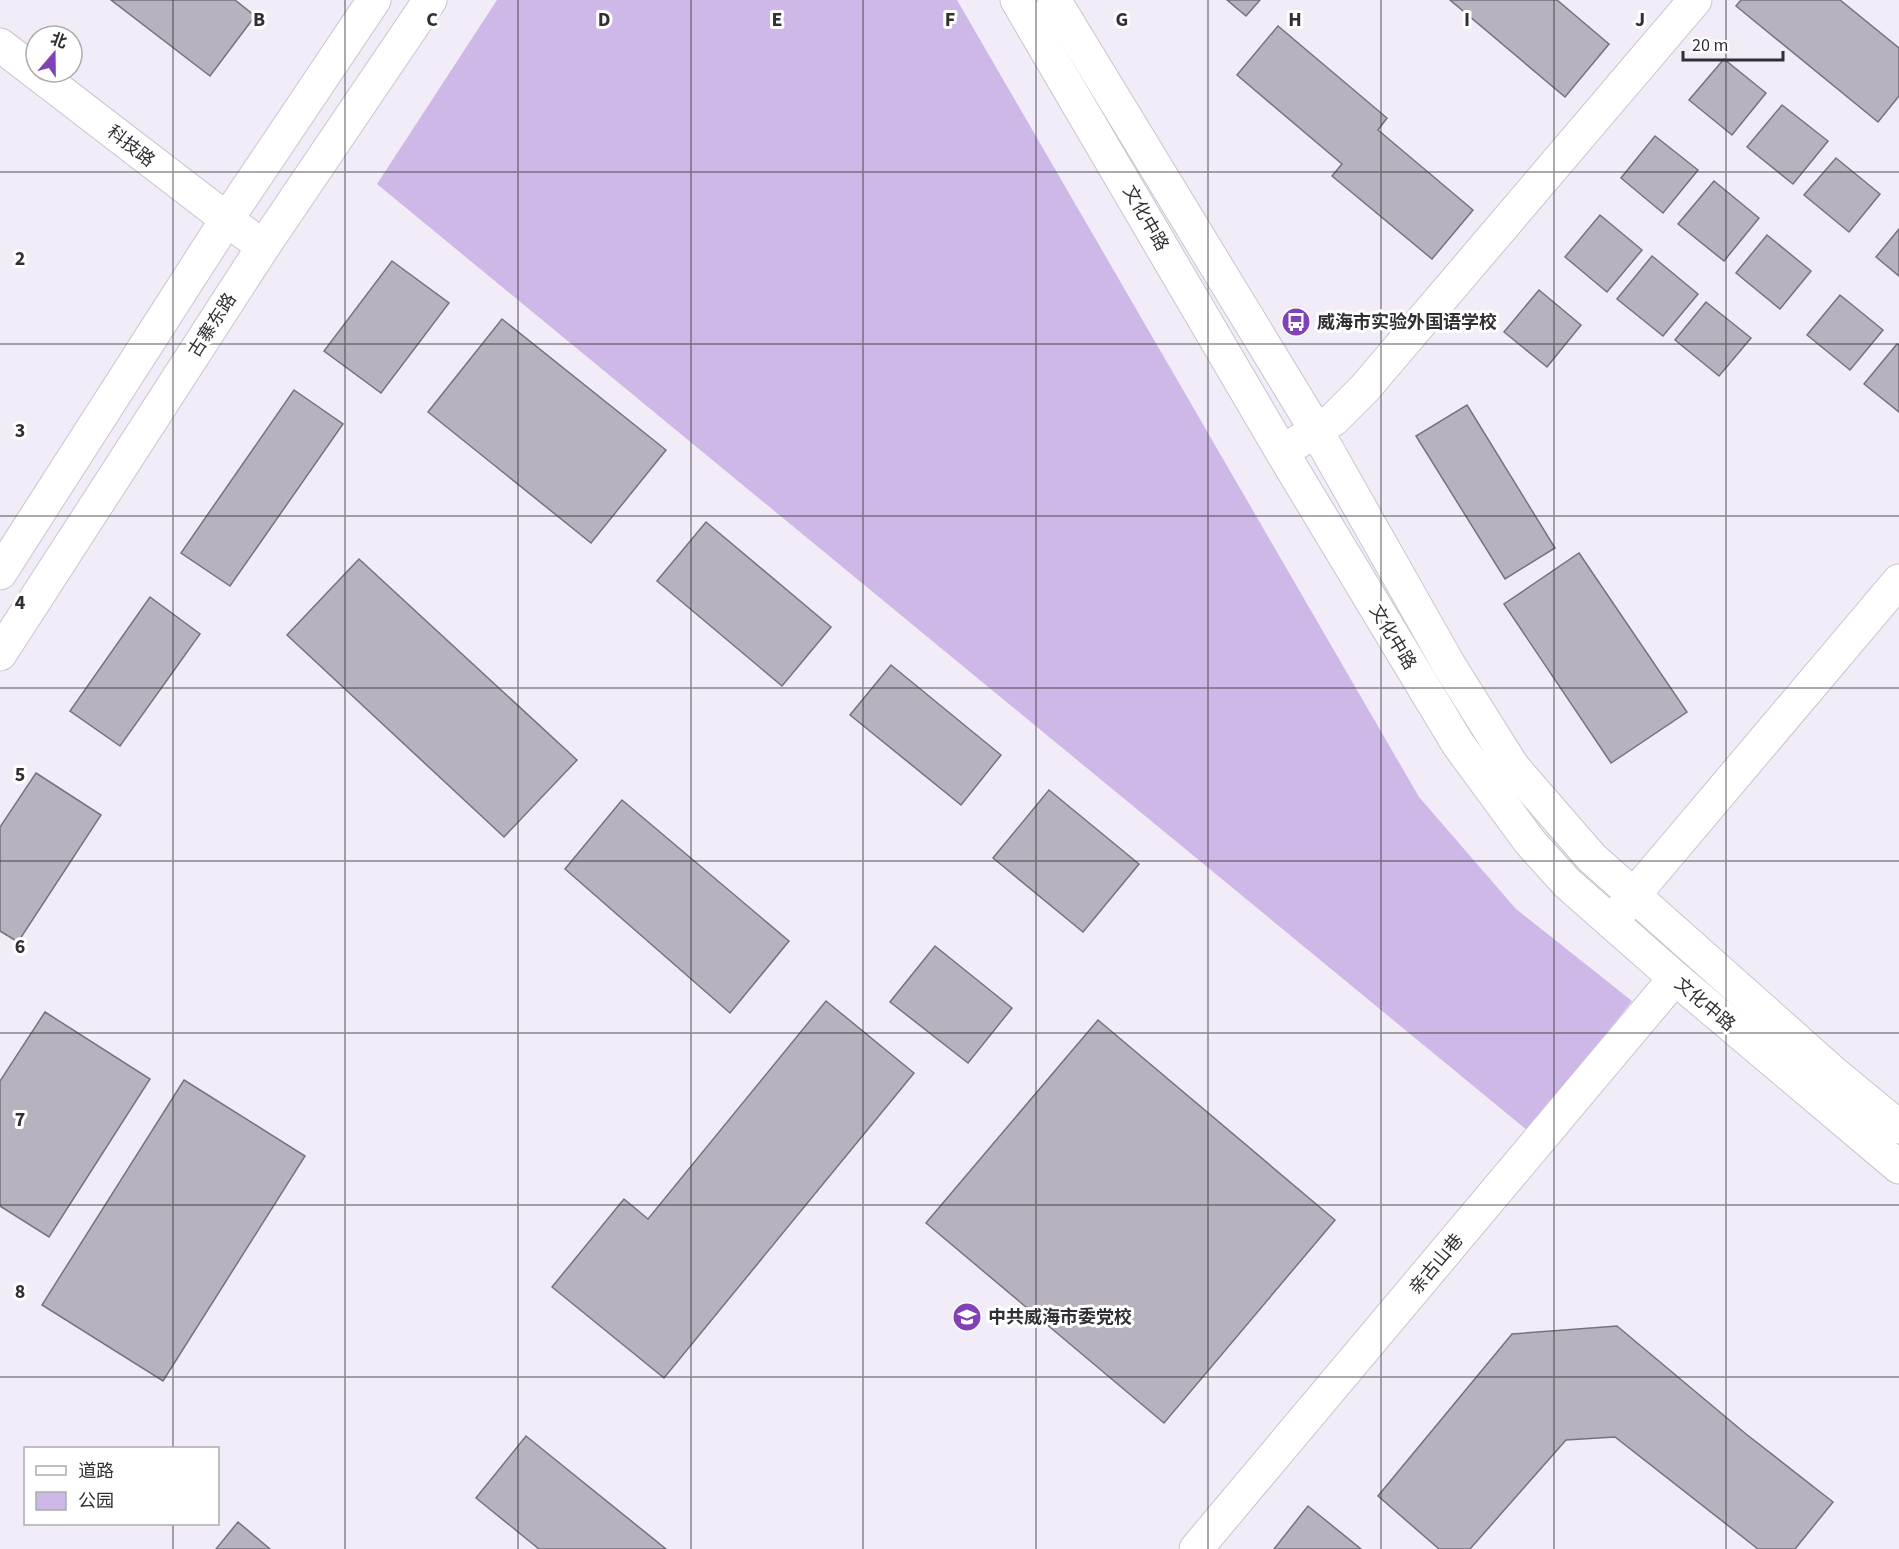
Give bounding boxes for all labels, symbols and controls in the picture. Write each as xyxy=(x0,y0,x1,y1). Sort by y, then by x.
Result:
text: B xyxy=(253,6,265,34)
text: C xyxy=(426,6,438,34)
text: D xyxy=(598,6,610,34)
text: E xyxy=(772,6,782,34)
text: F xyxy=(945,6,955,34)
text: G xyxy=(1116,6,1128,34)
text: H xyxy=(1288,6,1302,34)
text: I xyxy=(1464,6,1470,34)
text: J xyxy=(1635,6,1645,34)
north arrow xyxy=(24,24,84,84)
scale bar xyxy=(1683,24,1784,62)
text: 北 xyxy=(48,28,70,54)
text: 20 m xyxy=(1692,33,1728,58)
street label: 科技路 xyxy=(102,120,160,173)
street label: 文化中路 xyxy=(1117,181,1174,256)
text: 2 xyxy=(15,245,25,273)
street label: 古寨东路 xyxy=(182,288,243,362)
bus stop icon: 威海市实验外国语学校 xyxy=(1280,306,1312,338)
place label: 威海市实验外国语学校 xyxy=(1317,310,1497,335)
text: 3 xyxy=(15,417,25,445)
text: 4 xyxy=(15,589,26,617)
street label: 文化中路 xyxy=(1363,600,1422,675)
text: 5 xyxy=(15,761,25,789)
text: 6 xyxy=(15,933,25,961)
street label: 文化中路 xyxy=(1669,972,1740,1037)
text: 7 xyxy=(15,1106,25,1134)
street label: 亲古山巷 xyxy=(1404,1229,1469,1300)
text: 8 xyxy=(15,1278,25,1306)
school or university icon: 中共威海市委党校 xyxy=(951,1301,983,1333)
place label: 中共威海市委党校 xyxy=(988,1305,1132,1330)
legend xyxy=(24,1447,219,1525)
text: 道路 xyxy=(78,1459,114,1484)
text: 公园 xyxy=(78,1489,114,1514)

